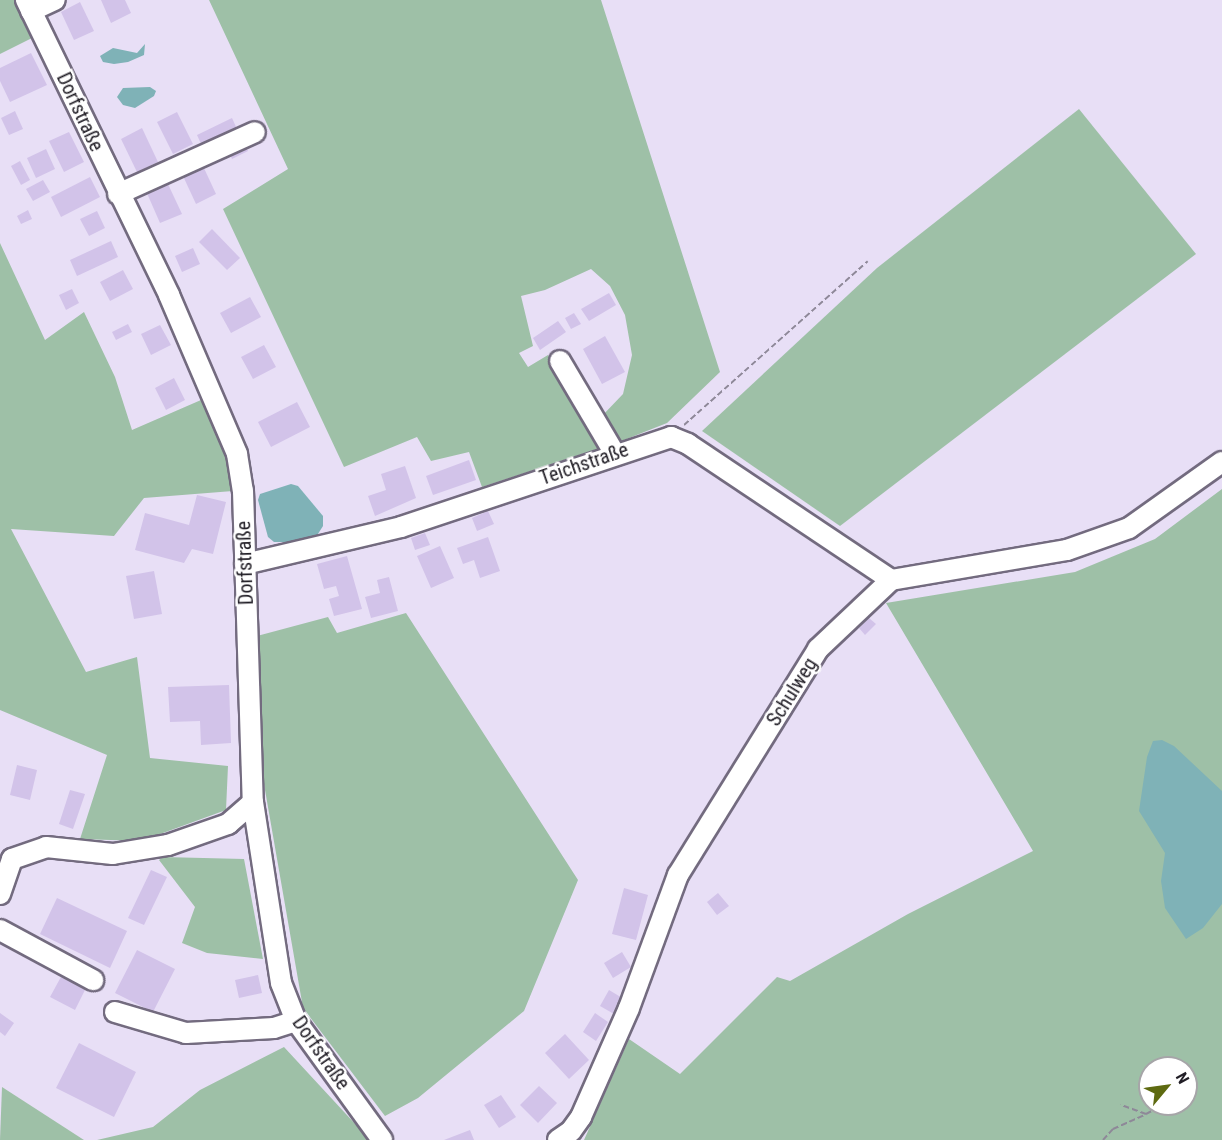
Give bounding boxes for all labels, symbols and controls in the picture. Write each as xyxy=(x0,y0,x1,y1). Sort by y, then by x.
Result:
street label: Dorfstraße xyxy=(51,69,109,155)
street label: Teichstraße xyxy=(536,438,632,490)
street label: Dorfstraße xyxy=(232,521,258,605)
street label: Schulweg xyxy=(762,654,822,730)
street label: Dorfstraße xyxy=(287,1012,355,1094)
north arrow xyxy=(1138,1056,1198,1116)
text: N xyxy=(1172,1069,1193,1087)

